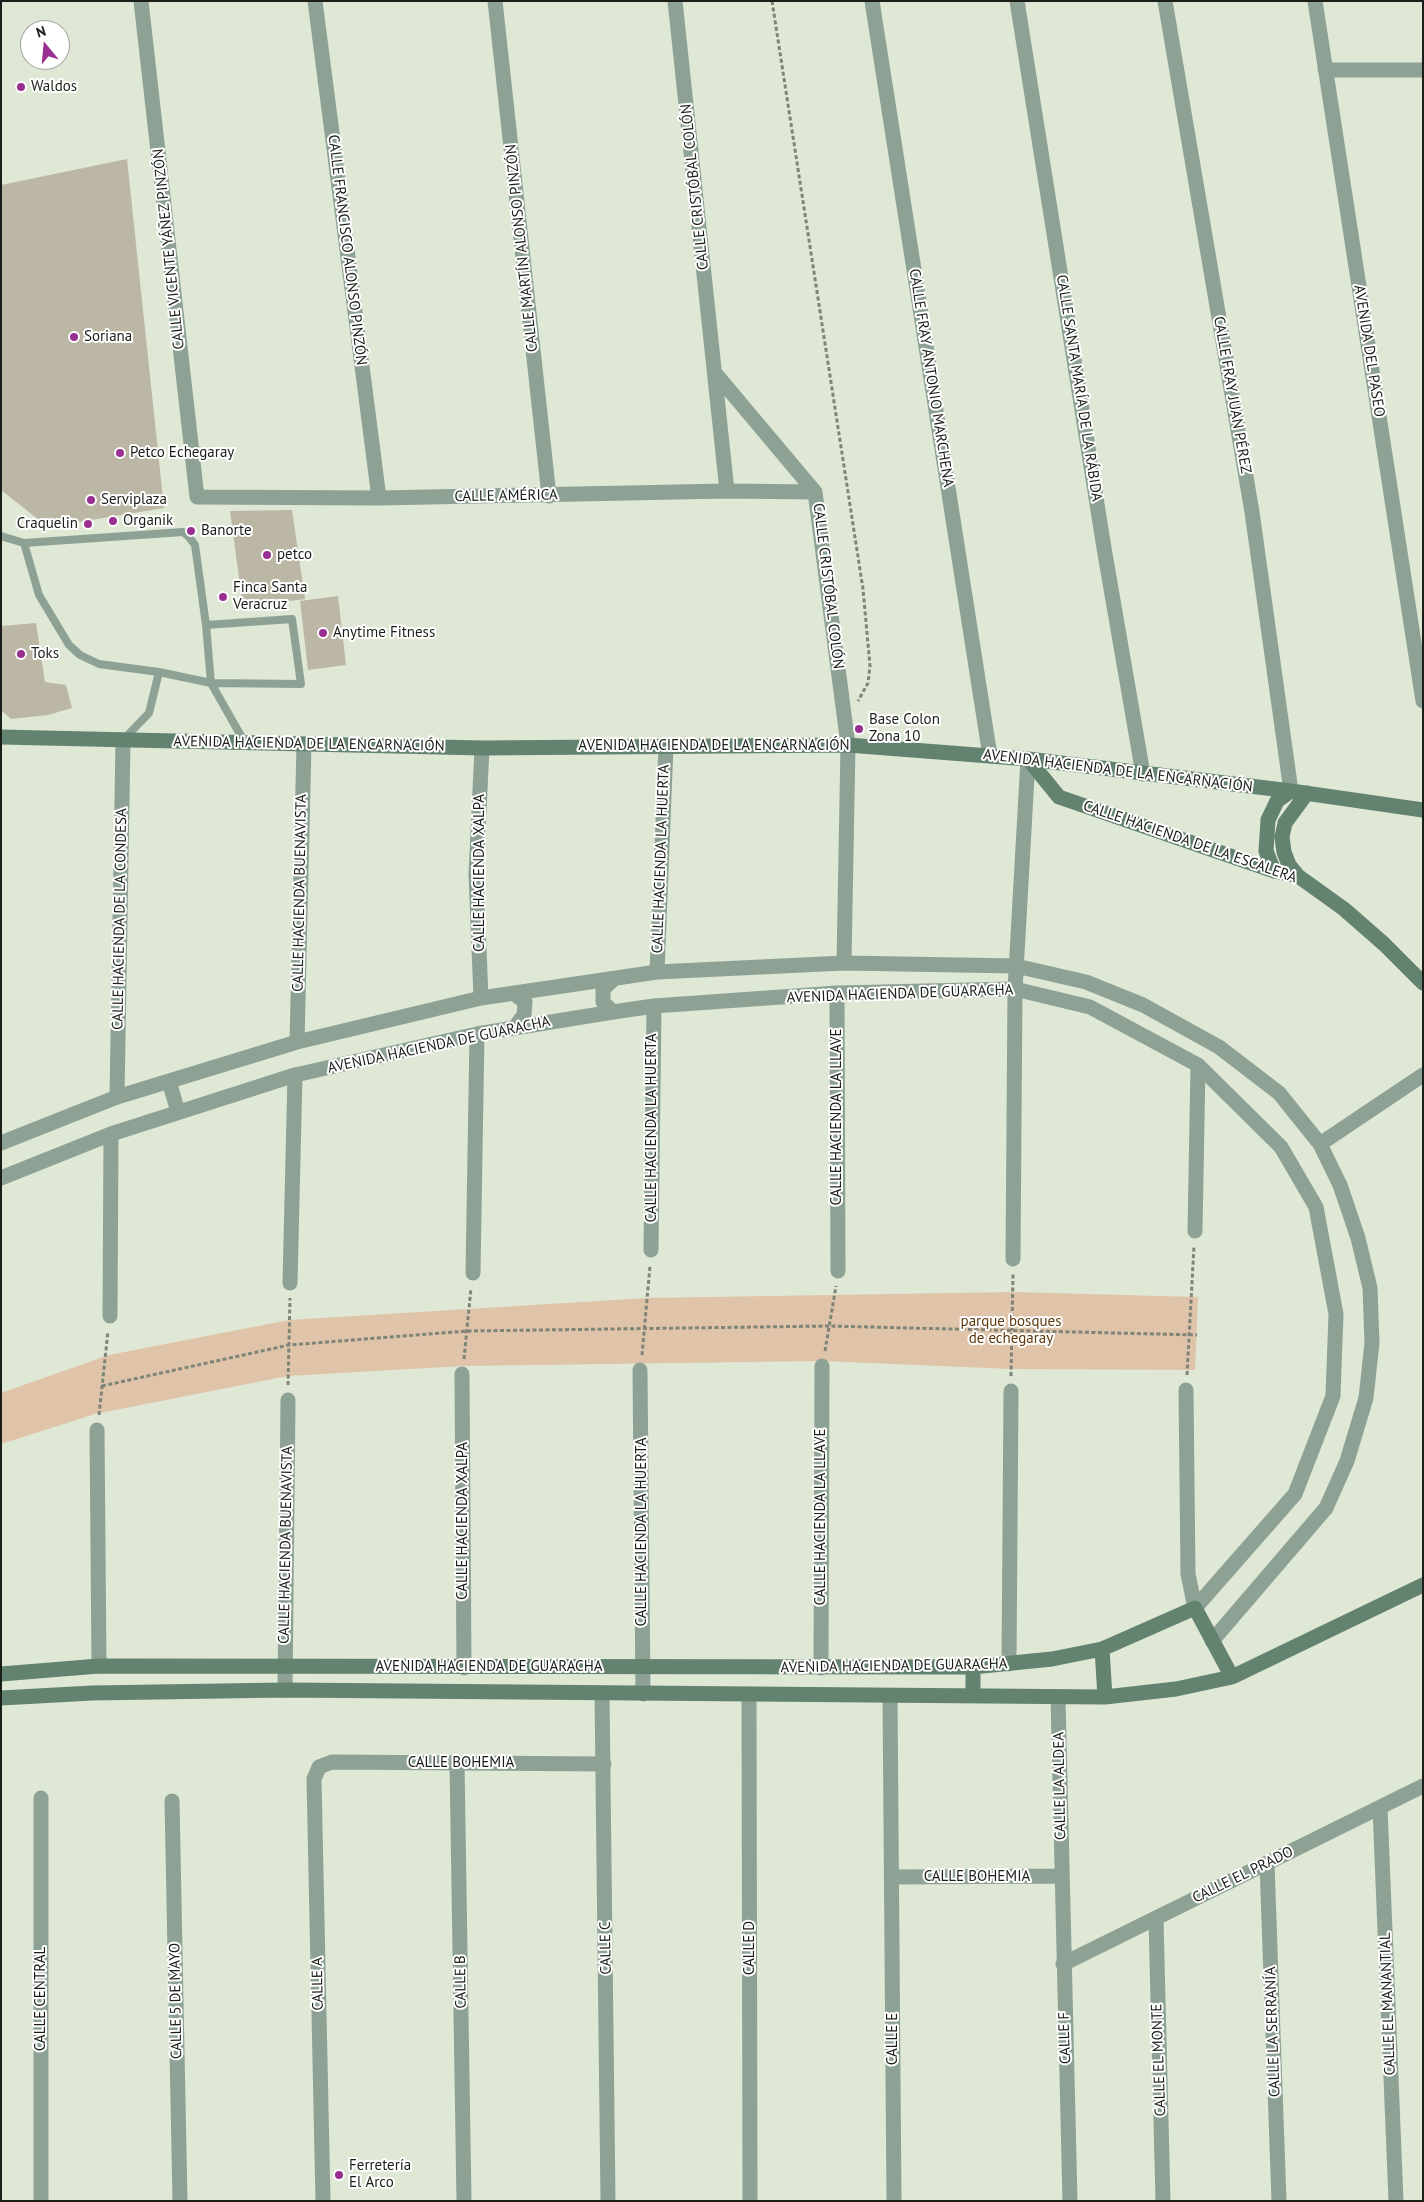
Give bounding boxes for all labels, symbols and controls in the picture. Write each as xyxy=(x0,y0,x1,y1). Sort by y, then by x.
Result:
north arrow xyxy=(20,20,70,70)
text: N xyxy=(34,22,48,42)
place label: Waldos xyxy=(31,78,77,96)
marker: Waldos xyxy=(15,81,27,93)
street label: CALLE CRISTÓBAL COLÓN xyxy=(677,103,713,271)
street label: CALLE FRANCISCO ALONSO PINZÓN xyxy=(324,134,370,366)
street label: CALLE MARTÍN ALONSO PINZÓN xyxy=(502,143,542,353)
street label: CALLE VICENTE YÁÑEZ PINZÓN xyxy=(149,148,189,350)
street label: CALLE FRAY ANTONIO MARCHENA xyxy=(905,268,957,488)
street label: CALLE SANTA MARÍA DE LA RÁBIDA xyxy=(1052,273,1106,503)
street label: AVENIDA DEL PASEO xyxy=(1350,284,1388,418)
street label: CALLE FRAY JUAN PÉREZ xyxy=(1209,315,1255,475)
place label: Soriana xyxy=(84,328,132,346)
marker: Soriana xyxy=(68,331,80,343)
place label: Petco Echegaray xyxy=(130,444,234,462)
marker: Petco Echegaray xyxy=(114,447,126,459)
street label: CALLE AMÉRICA xyxy=(454,486,558,506)
place label: Serviplaza xyxy=(101,491,167,509)
marker: Serviplaza xyxy=(85,494,97,506)
street label: CALLE CRISTÓBAL COLÓN xyxy=(809,502,847,670)
place label: Organik xyxy=(123,512,173,530)
place label: Craquelin xyxy=(17,515,78,533)
marker: Organik xyxy=(107,515,119,527)
marker: Craquelin xyxy=(82,518,94,530)
place label: Banorte xyxy=(201,522,252,540)
marker: Banorte xyxy=(185,525,197,537)
place label: petco xyxy=(277,546,312,564)
marker: petco xyxy=(261,549,273,561)
place label: Finca Santa Veracruz xyxy=(233,579,307,614)
marker: Finca Santa Veracruz xyxy=(217,591,229,603)
place label: Anytime Fitness xyxy=(333,624,435,642)
marker: Anytime Fitness xyxy=(317,627,329,639)
place label: Toks xyxy=(31,645,59,663)
marker: Toks xyxy=(15,648,27,660)
place label: Base Colon Zona 10 xyxy=(869,711,940,746)
marker: Base Colon Zona 10 xyxy=(853,723,865,735)
street label: AVENIDA HACIENDA DE LA ENCARNACIÓN xyxy=(173,733,445,755)
street label: AVENIDA HACIENDA DE LA ENCARNACIÓN xyxy=(578,737,850,755)
street label: AVENIDA HACIENDA DE LA ENCARNACIÓN xyxy=(982,746,1254,796)
street label: CALLE HACIENDA LA HUERTA xyxy=(649,764,673,954)
street label: CALLE HACIENDA BUENAVISTA xyxy=(289,794,311,992)
street label: CALLE HACIENDA XALPA xyxy=(471,794,489,952)
street label: CALLE HACIENDA DE LA ESCALERA xyxy=(1081,797,1299,887)
street label: CALLE HACIENDA DE LA CONDESA xyxy=(109,808,131,1030)
street label: AVENIDA HACIENDA DE GUARACHA xyxy=(786,981,1014,1007)
street label: AVENIDA HACIENDA DE GUARACHA xyxy=(326,1013,552,1077)
street label: CALLE HACIENDA LA LLAVE xyxy=(828,1028,846,1206)
street label: CALLE HACIENDA LA HUERTA xyxy=(643,1034,661,1222)
park label: parque bosques de echegaray xyxy=(961,1313,1061,1348)
street label: CALLE HACIENDA LA LLAVE xyxy=(812,1428,830,1606)
street label: CALLE HACIENDA LA HUERTA xyxy=(633,1438,651,1626)
street label: CALLE HACIENDA XALPA xyxy=(454,1442,472,1600)
street label: CALLE HACIENDA BUENAVISTA xyxy=(275,1446,297,1644)
street label: AVENIDA HACIENDA DE GUARACHA xyxy=(780,1655,1008,1677)
street label: AVENIDA HACIENDA DE GUARACHA xyxy=(375,1658,603,1676)
street label: CALLE LA ALDEA xyxy=(1050,1732,1070,1840)
street label: CALLE BOHEMIA xyxy=(408,1754,514,1772)
street label: CALLE EL PRADO xyxy=(1190,1843,1296,1907)
street label: CALLE BOHEMIA xyxy=(924,1868,1030,1886)
street label: CALLE C xyxy=(597,1921,615,1975)
street label: CALLE D xyxy=(741,1921,759,1975)
street label: CALLE EL MANANTIAL xyxy=(1377,1932,1399,2076)
street label: CALLE 5 DE MAYO xyxy=(166,1943,186,2059)
street label: CALLE CENTRAL xyxy=(32,1947,50,2051)
street label: CALLE B xyxy=(452,1955,470,2009)
street label: CALLE A xyxy=(309,1957,327,2011)
street label: CALLE LA SERRANÍA xyxy=(1262,1966,1284,2098)
street label: CALLE EL MONTE xyxy=(1148,2003,1170,2117)
street label: CALLE F xyxy=(1055,2012,1075,2064)
street label: CALLE E xyxy=(884,2013,902,2065)
place label: Ferretería El Arco xyxy=(349,2157,411,2192)
marker: Ferretería El Arco xyxy=(333,2169,345,2181)

